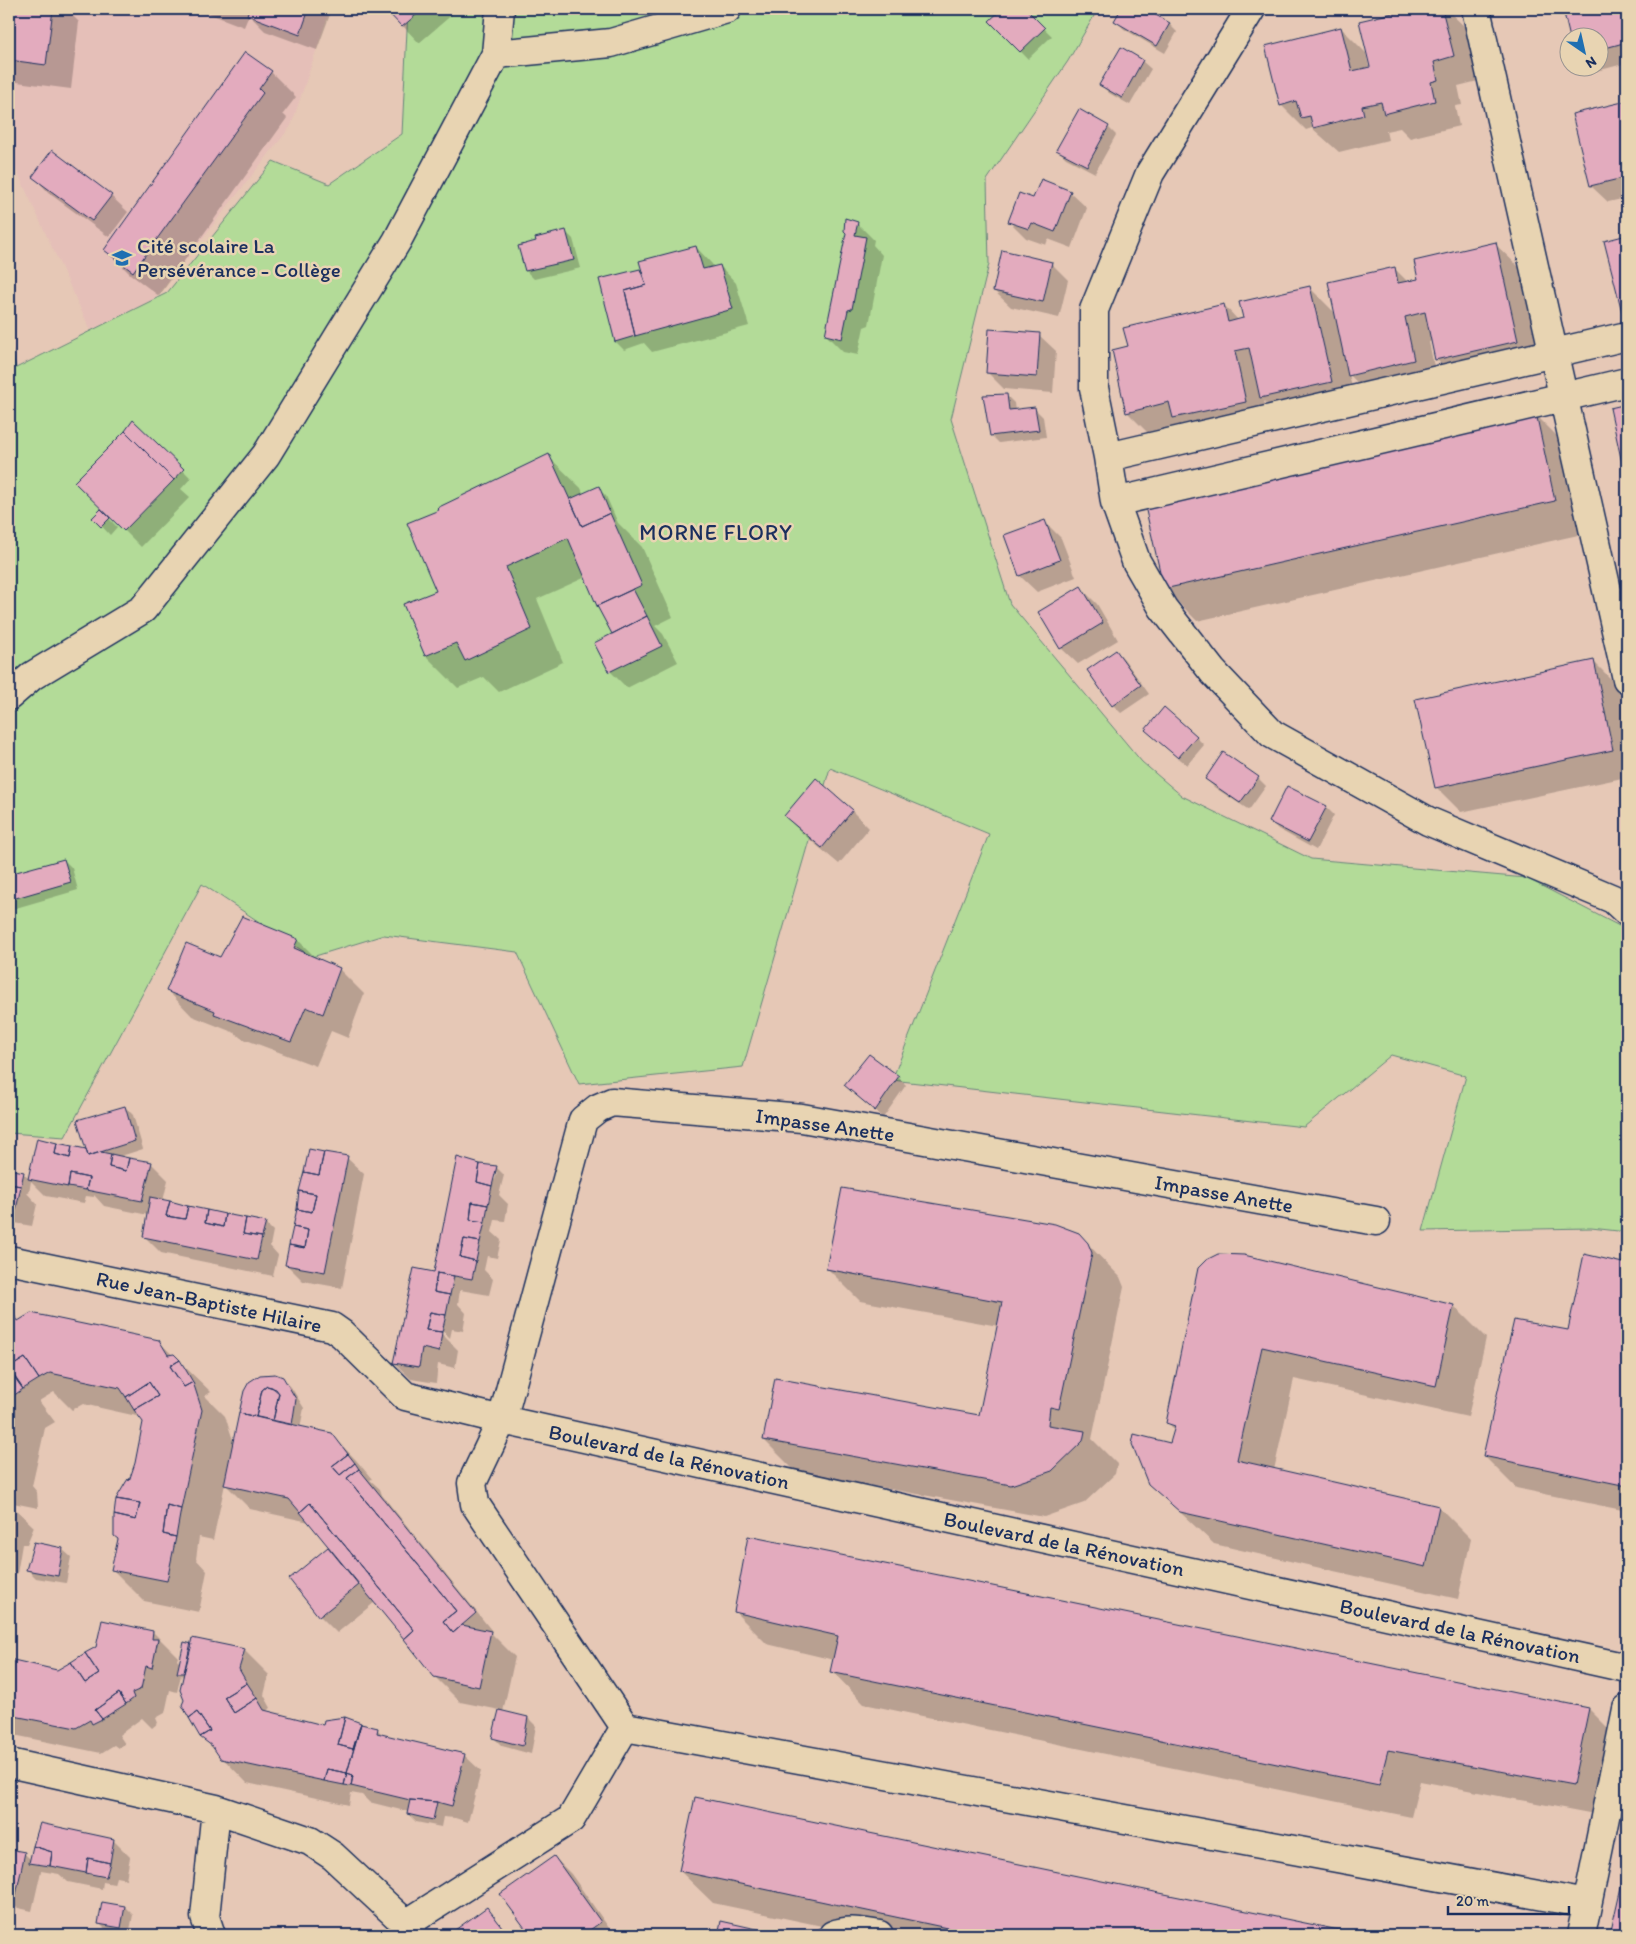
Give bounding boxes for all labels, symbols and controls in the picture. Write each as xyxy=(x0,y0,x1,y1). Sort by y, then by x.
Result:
north arrow xyxy=(1558,28,1608,78)
text: N xyxy=(1582,53,1600,72)
place label: Cité scolaire La Persévérance - Collège xyxy=(137,233,341,282)
school or university icon: Cité scolaire La Persévérance - Collège xyxy=(111,247,133,269)
district label: MORNE FLORY xyxy=(639,519,793,546)
street label: Impasse Anette xyxy=(754,1102,896,1147)
street label: Impasse Anette xyxy=(1153,1169,1295,1218)
street label: Rue Jean-Baptiste Hilaire xyxy=(94,1265,324,1338)
street label: Boulevard de la Rénovation xyxy=(546,1419,792,1494)
street label: Boulevard de la Rénovation xyxy=(941,1506,1187,1581)
street label: Boulevard de la Rénovation xyxy=(1337,1593,1583,1668)
scale bar xyxy=(1448,1884,1570,1916)
text: 20 m xyxy=(1456,1892,1490,1910)

